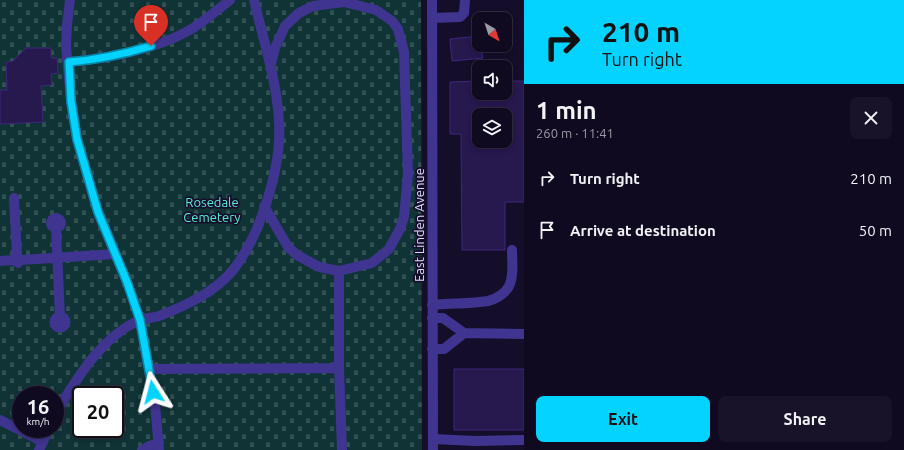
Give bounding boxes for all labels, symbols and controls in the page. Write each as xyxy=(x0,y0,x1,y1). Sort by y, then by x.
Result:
pin xyxy=(134,5,168,46)
icon: arrive xyxy=(140,11,162,33)
north arrow xyxy=(472,12,512,52)
map controls xyxy=(472,12,512,148)
icon: right xyxy=(536,16,588,68)
text: 210 m xyxy=(602,16,680,47)
text: Turn right xyxy=(602,49,682,69)
button: sound xyxy=(472,60,512,100)
text: 1 min xyxy=(536,97,597,124)
button: close xyxy=(850,97,892,139)
button: layers xyxy=(472,108,512,148)
text: 260 m · 11:41 xyxy=(536,126,614,140)
icon: right xyxy=(536,167,558,189)
street label: East Linden Avenue xyxy=(412,168,426,282)
text: Turn right xyxy=(570,170,640,187)
text: 210 m xyxy=(850,170,892,187)
park label: Rosedale Cemetery xyxy=(183,195,241,224)
icon: arrive xyxy=(536,219,558,241)
text: Arrive at destination xyxy=(570,222,716,239)
text: 50 m xyxy=(859,222,892,239)
position arrow xyxy=(132,371,174,413)
speed limit sign: 20 xyxy=(72,386,124,438)
text: 16 xyxy=(27,395,49,418)
button: Exit xyxy=(536,396,710,442)
button: Share xyxy=(718,396,892,442)
text: km/h xyxy=(26,416,50,427)

